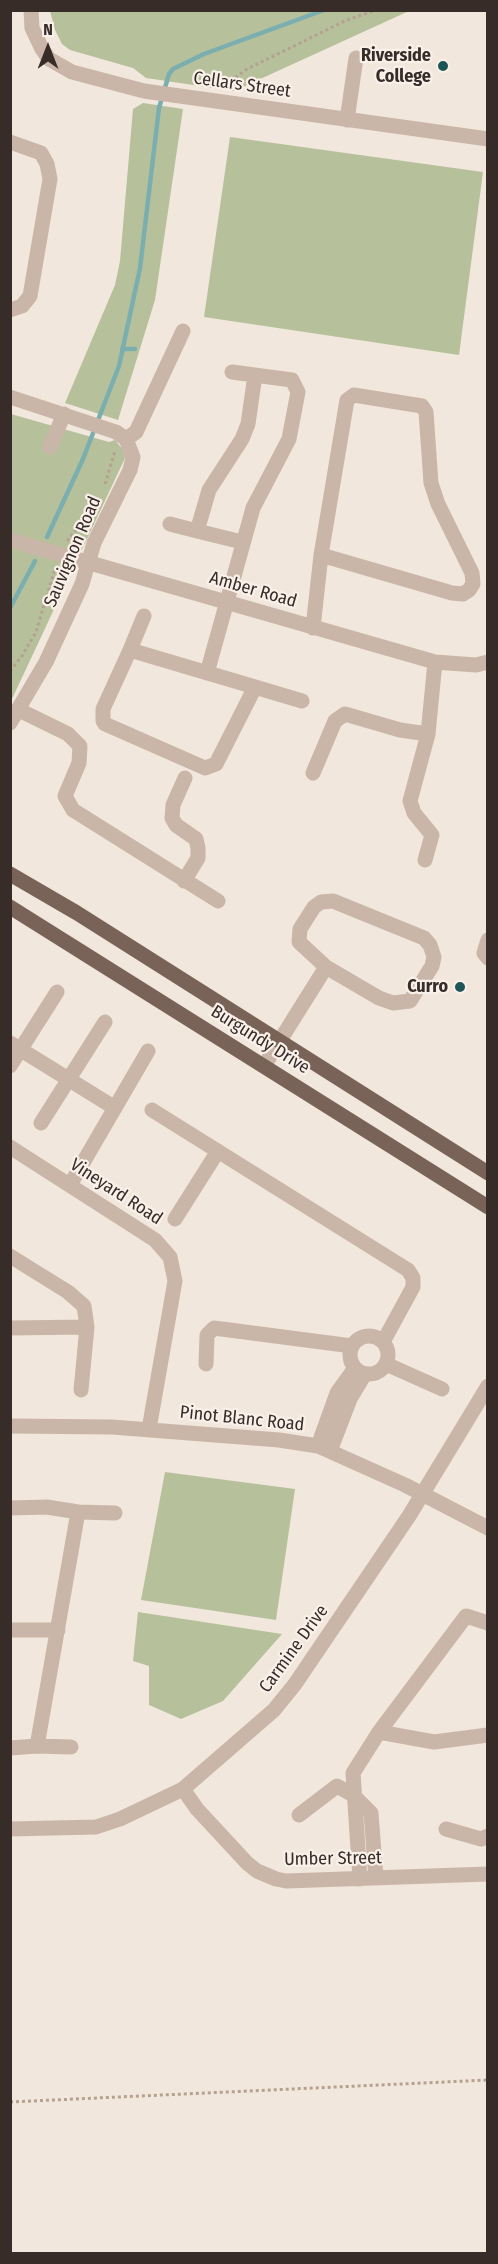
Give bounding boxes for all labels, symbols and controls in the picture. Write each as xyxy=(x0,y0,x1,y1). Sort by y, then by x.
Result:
north arrow xyxy=(18,18,78,78)
text: N xyxy=(43,20,53,39)
place label: Riverside College xyxy=(361,45,431,88)
marker: Riverside College xyxy=(436,59,450,73)
street label: Cellars Street xyxy=(192,67,292,103)
street label: Sauvignon Road xyxy=(40,493,106,611)
street label: Amber Road xyxy=(207,567,299,613)
place label: Curro xyxy=(407,976,448,998)
marker: Curro xyxy=(453,980,467,994)
street label: Burgundy Drive xyxy=(207,1001,313,1079)
street label: Vineyard Road xyxy=(66,1154,166,1230)
street label: Pinot Blanc Road xyxy=(179,1402,305,1436)
street label: Carmine Drive xyxy=(255,1601,333,1697)
street label: Umber Street xyxy=(284,1847,382,1871)

